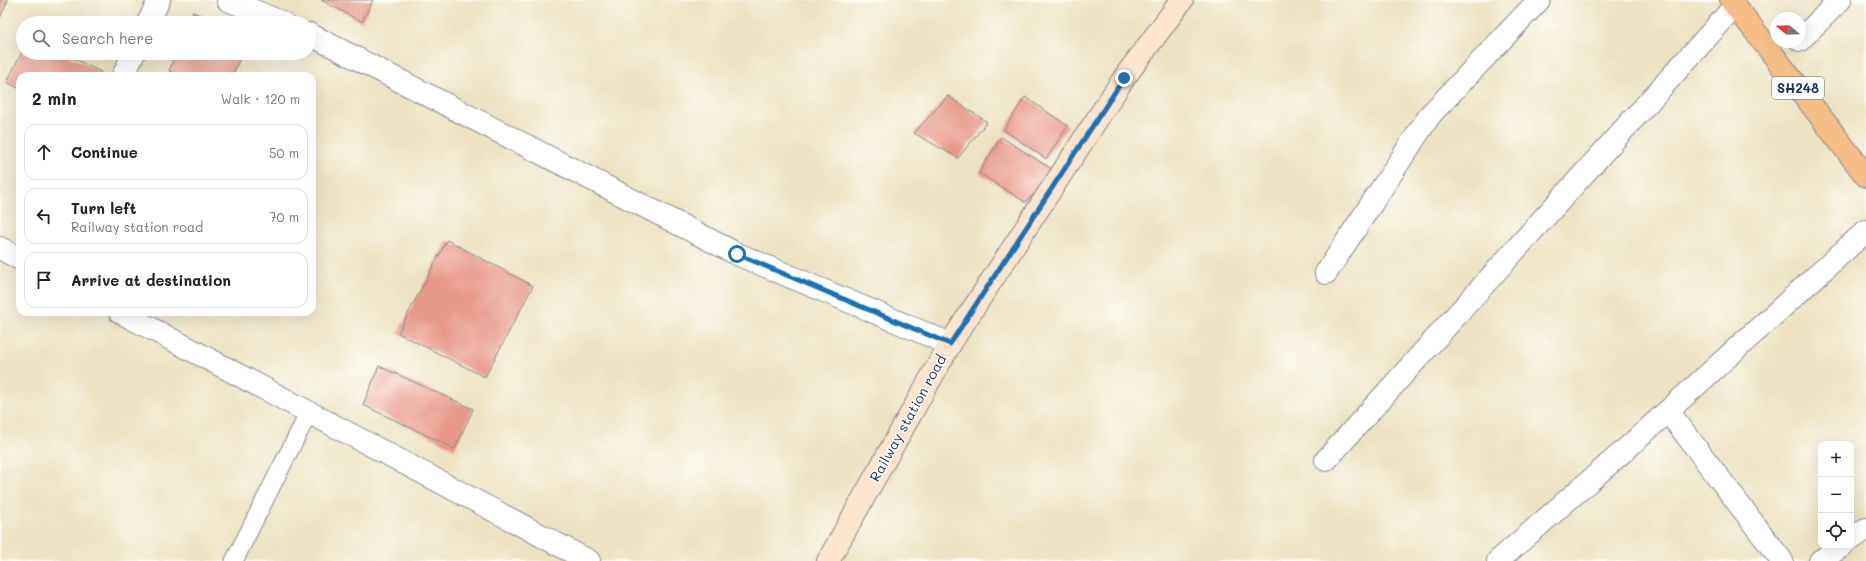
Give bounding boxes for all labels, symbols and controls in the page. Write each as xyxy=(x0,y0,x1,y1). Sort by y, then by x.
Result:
north arrow xyxy=(1770,12,1806,48)
search box xyxy=(16,16,316,60)
icon: search xyxy=(30,27,52,49)
text: Search here xyxy=(62,28,153,48)
route end xyxy=(1115,69,1133,87)
road number: SH248 xyxy=(1772,77,1824,99)
text: 2 min xyxy=(32,87,77,109)
text: Walk · 120 m xyxy=(221,90,300,107)
icon: ahead xyxy=(33,141,55,163)
text: Continue xyxy=(71,142,138,162)
text: 50 m xyxy=(269,144,299,161)
text: Turn left xyxy=(71,198,136,218)
icon: left xyxy=(33,205,55,227)
text: 70 m xyxy=(269,208,299,225)
text: Railway station road xyxy=(71,218,203,235)
route start xyxy=(728,245,746,263)
icon: arrive xyxy=(33,269,55,291)
text: Arrive at destination xyxy=(71,270,231,290)
street label: Railway station road xyxy=(865,351,950,485)
map controls xyxy=(1818,441,1854,549)
button: + xyxy=(1818,441,1854,477)
button: − xyxy=(1818,477,1854,513)
button: locate xyxy=(1818,513,1854,549)

